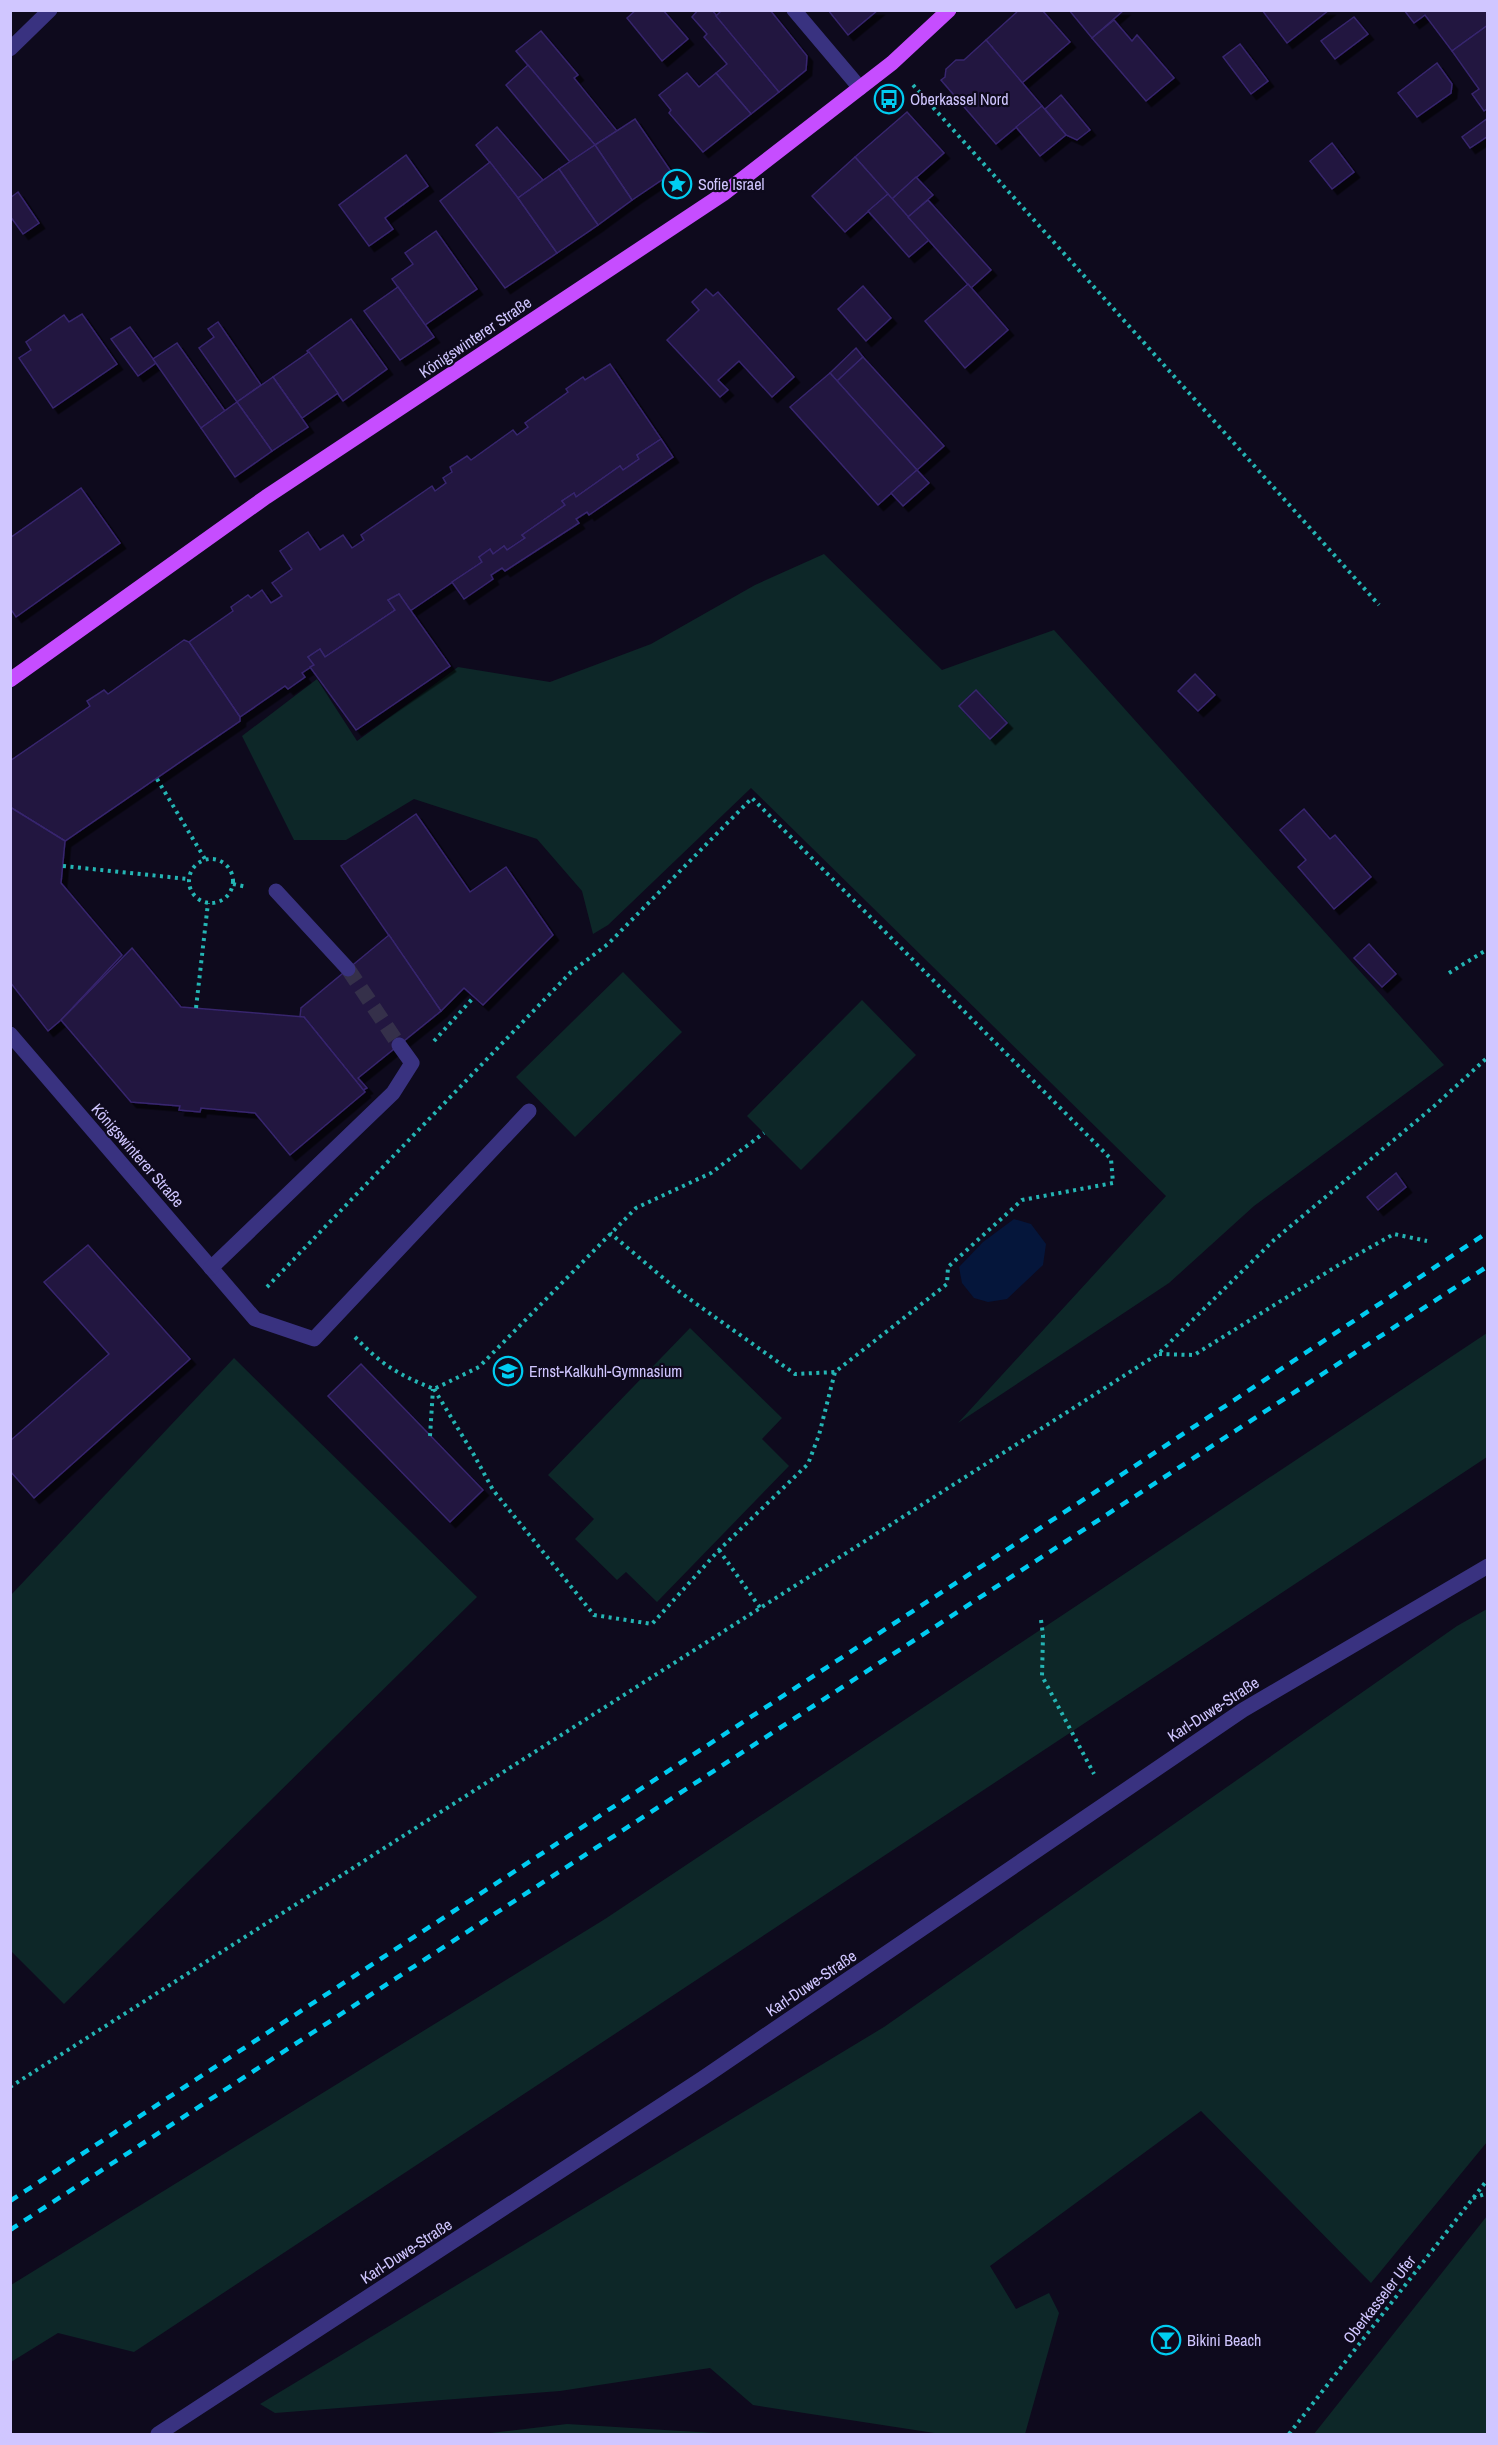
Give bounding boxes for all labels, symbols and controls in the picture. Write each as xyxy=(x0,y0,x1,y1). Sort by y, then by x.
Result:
bus stop icon: Oberkassel Nord xyxy=(873,83,905,115)
place label: Oberkassel Nord xyxy=(910,88,1008,110)
place icon: Sofie Israel xyxy=(661,168,693,200)
place label: Sofie Israel xyxy=(698,173,764,195)
street label: Königswinterer Straße xyxy=(414,291,536,383)
street label: Königswinterer Straße xyxy=(87,1098,189,1212)
school or university icon: Ernst-Kalkuhl-Gymnasium xyxy=(492,1355,524,1387)
place label: Ernst-Kalkuhl-Gymnasium xyxy=(529,1360,682,1382)
street label: Karl-Duwe-Straße xyxy=(1163,1671,1263,1747)
street label: Karl-Duwe-Straße xyxy=(761,1945,861,2021)
street label: Karl-Duwe-Straße xyxy=(356,2213,456,2289)
street label: Oberkasseler Ufer xyxy=(1338,2250,1421,2348)
bar icon: Bikini Beach xyxy=(1150,2324,1182,2356)
place label: Bikini Beach xyxy=(1187,2329,1261,2351)

